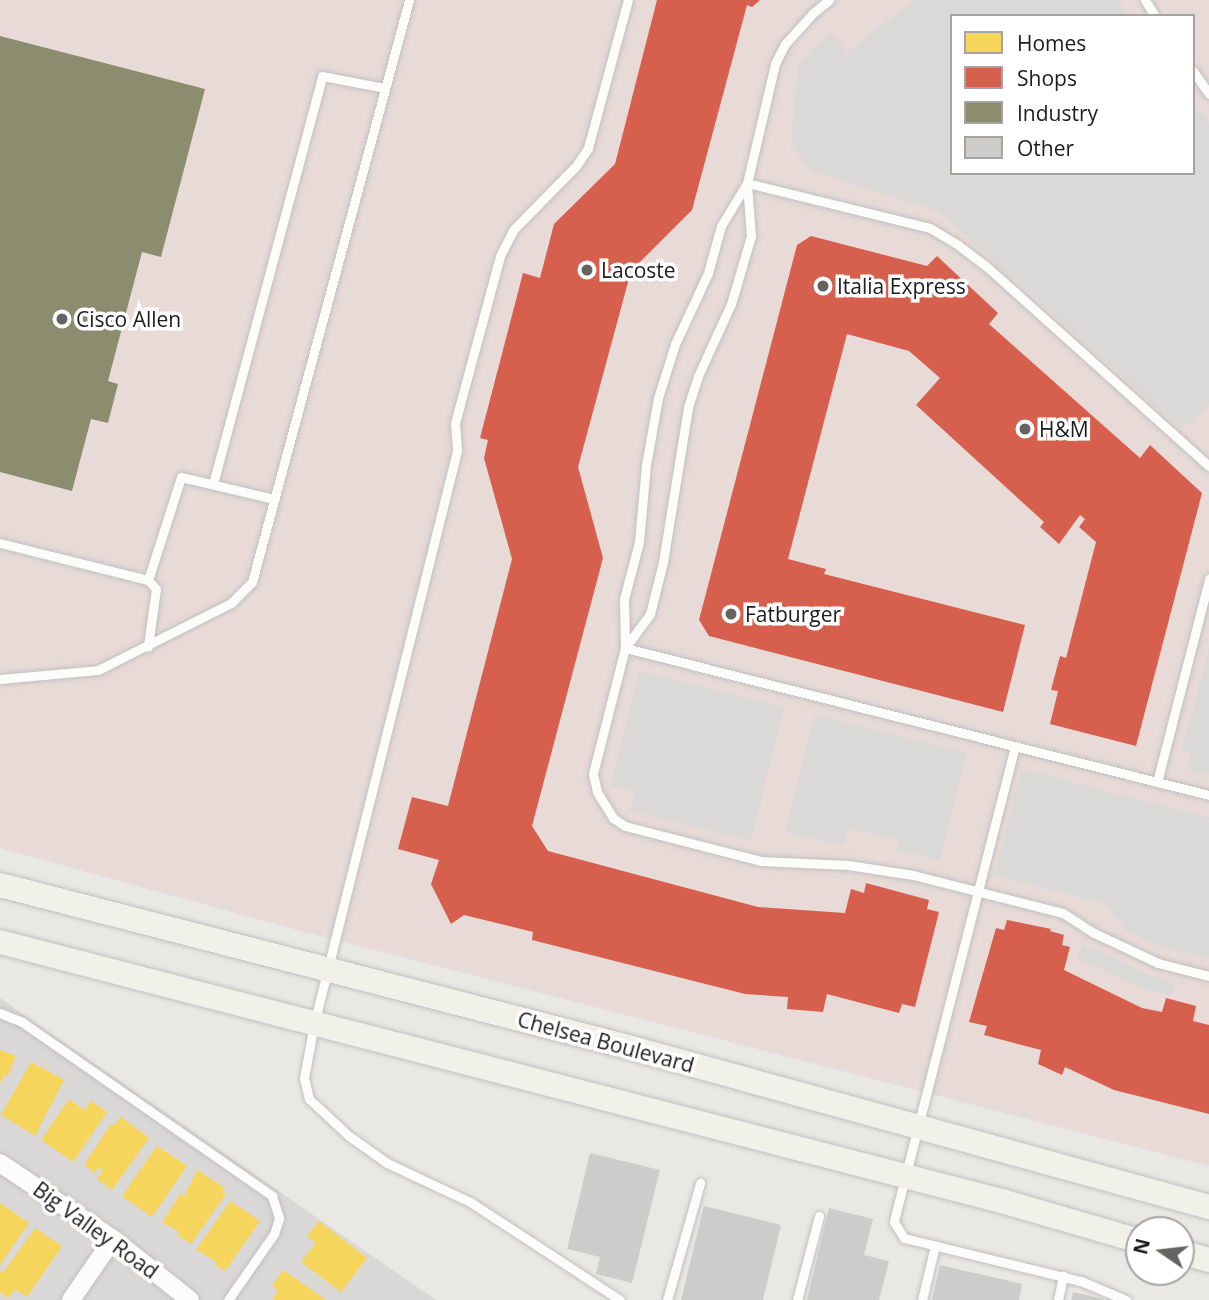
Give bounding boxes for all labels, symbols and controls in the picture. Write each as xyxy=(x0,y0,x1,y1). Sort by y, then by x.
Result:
legend xyxy=(950,14,1195,175)
text: Homes xyxy=(1017,29,1086,57)
text: Shops xyxy=(1017,64,1077,92)
text: Industry xyxy=(1017,99,1098,127)
text: Other xyxy=(1017,134,1074,162)
place label: Lacoste xyxy=(601,257,676,283)
marker: Lacoste xyxy=(579,262,595,278)
place label: Italia Express xyxy=(837,273,966,299)
marker: Italia Express xyxy=(815,278,831,294)
place label: Cisco Allen xyxy=(76,306,181,332)
marker: Cisco Allen xyxy=(54,311,70,327)
place label: H&M xyxy=(1039,416,1089,442)
marker: H&M xyxy=(1017,421,1033,437)
place label: Fatburger xyxy=(745,601,841,627)
marker: Fatburger xyxy=(723,606,739,622)
street label: Chelsea Boulevard xyxy=(515,1006,697,1078)
street label: Big Valley Road xyxy=(29,1176,163,1284)
north arrow xyxy=(1125,1216,1195,1286)
text: N xyxy=(1127,1236,1156,1257)

